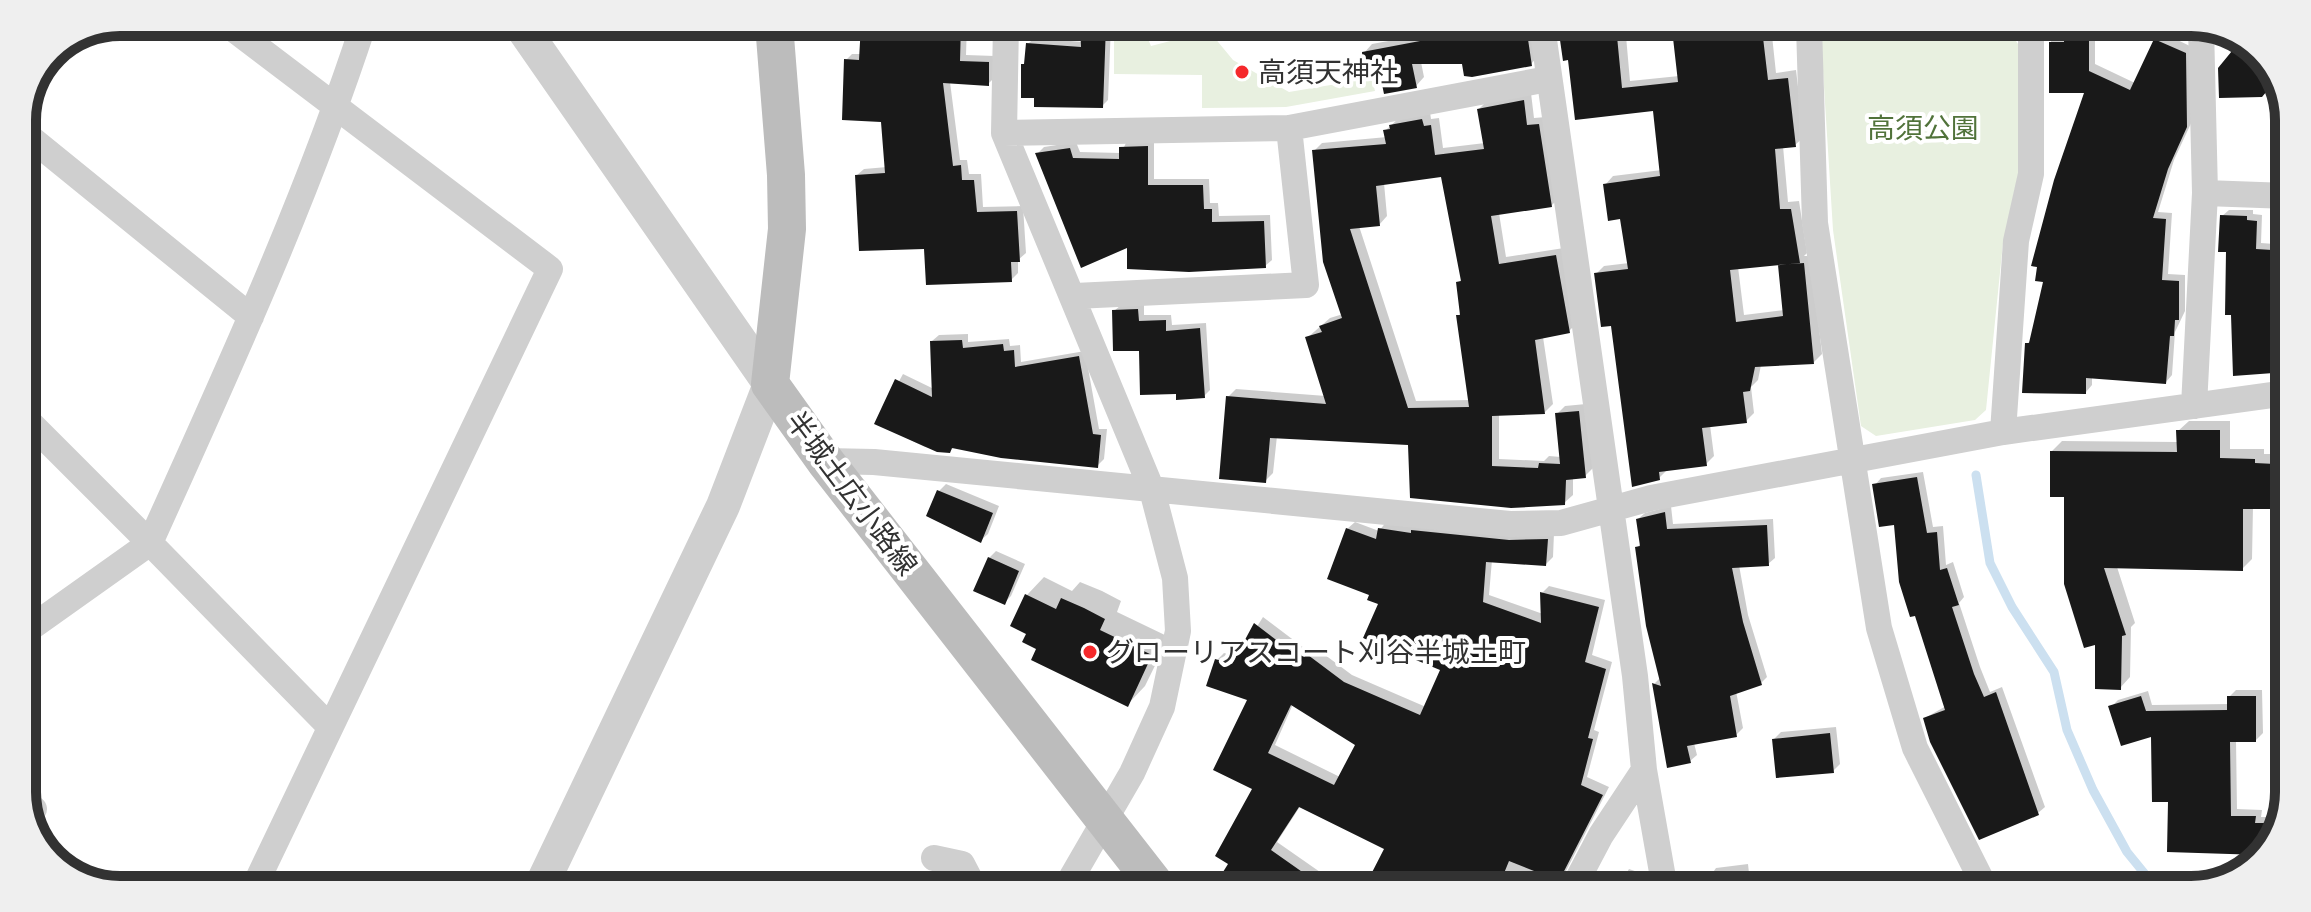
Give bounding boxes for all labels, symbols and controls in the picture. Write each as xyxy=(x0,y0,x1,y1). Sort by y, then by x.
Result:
place label: 高須天神社 xyxy=(1258,54,1398,89)
marker: 高須天神社 xyxy=(1233,63,1251,81)
park label: 高須公園 xyxy=(1867,110,1979,145)
street label: 半城土広小路線 xyxy=(779,404,925,582)
place label: グローリアスコート刈谷半城土町 xyxy=(1106,634,1526,669)
marker: グローリアスコート刈谷半城土町 xyxy=(1081,643,1099,661)

